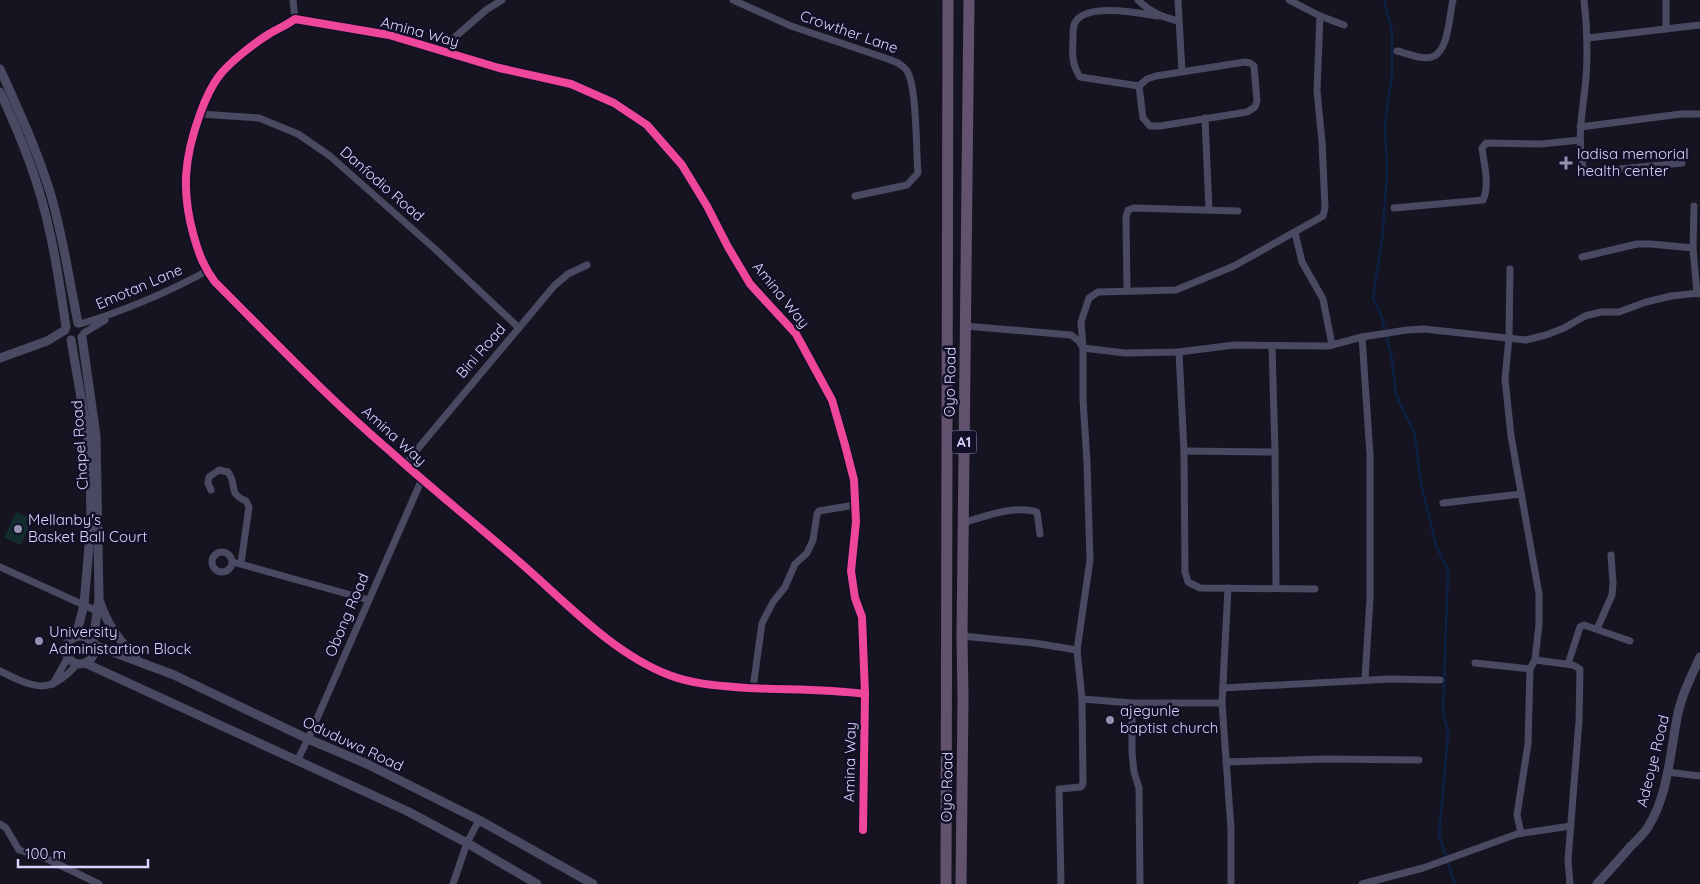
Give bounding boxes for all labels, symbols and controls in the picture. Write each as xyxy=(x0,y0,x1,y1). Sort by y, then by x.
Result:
street label: Crowther Lane xyxy=(798,6,901,57)
street label: Amina Way xyxy=(379,12,461,51)
street label: Danfodio Road xyxy=(336,142,428,225)
place label: ladisa memorial health center xyxy=(1577,144,1689,180)
marker: ladisa memorial health center xyxy=(1559,156,1573,170)
street label: Amina Way xyxy=(749,257,814,332)
street label: Emotan Lane xyxy=(93,260,185,313)
street label: Bini Road xyxy=(452,319,509,382)
street label: Oyo Road xyxy=(939,347,960,417)
street label: Chapel Road xyxy=(67,400,92,490)
street label: Amina Way xyxy=(358,402,431,470)
road number: A1 xyxy=(952,431,976,454)
place label: Mellanby's Basket Ball Court xyxy=(28,510,147,546)
marker: Mellanby's Basket Ball Court xyxy=(12,523,24,535)
street label: Obong Road xyxy=(320,570,373,659)
place label: University Administartion Block xyxy=(49,622,192,658)
marker: University Administartion Block xyxy=(33,635,45,647)
place label: ajegunle baptist church xyxy=(1120,701,1218,737)
street label: Oduduwa Road xyxy=(300,712,407,775)
street label: Adeoye Road xyxy=(1632,713,1673,809)
marker: ajegunle baptist church xyxy=(1104,714,1116,726)
street label: Amina Way xyxy=(839,722,860,802)
street label: Oyo Road xyxy=(936,752,957,822)
scale bar xyxy=(18,836,148,868)
text: 100 m xyxy=(25,844,66,863)

